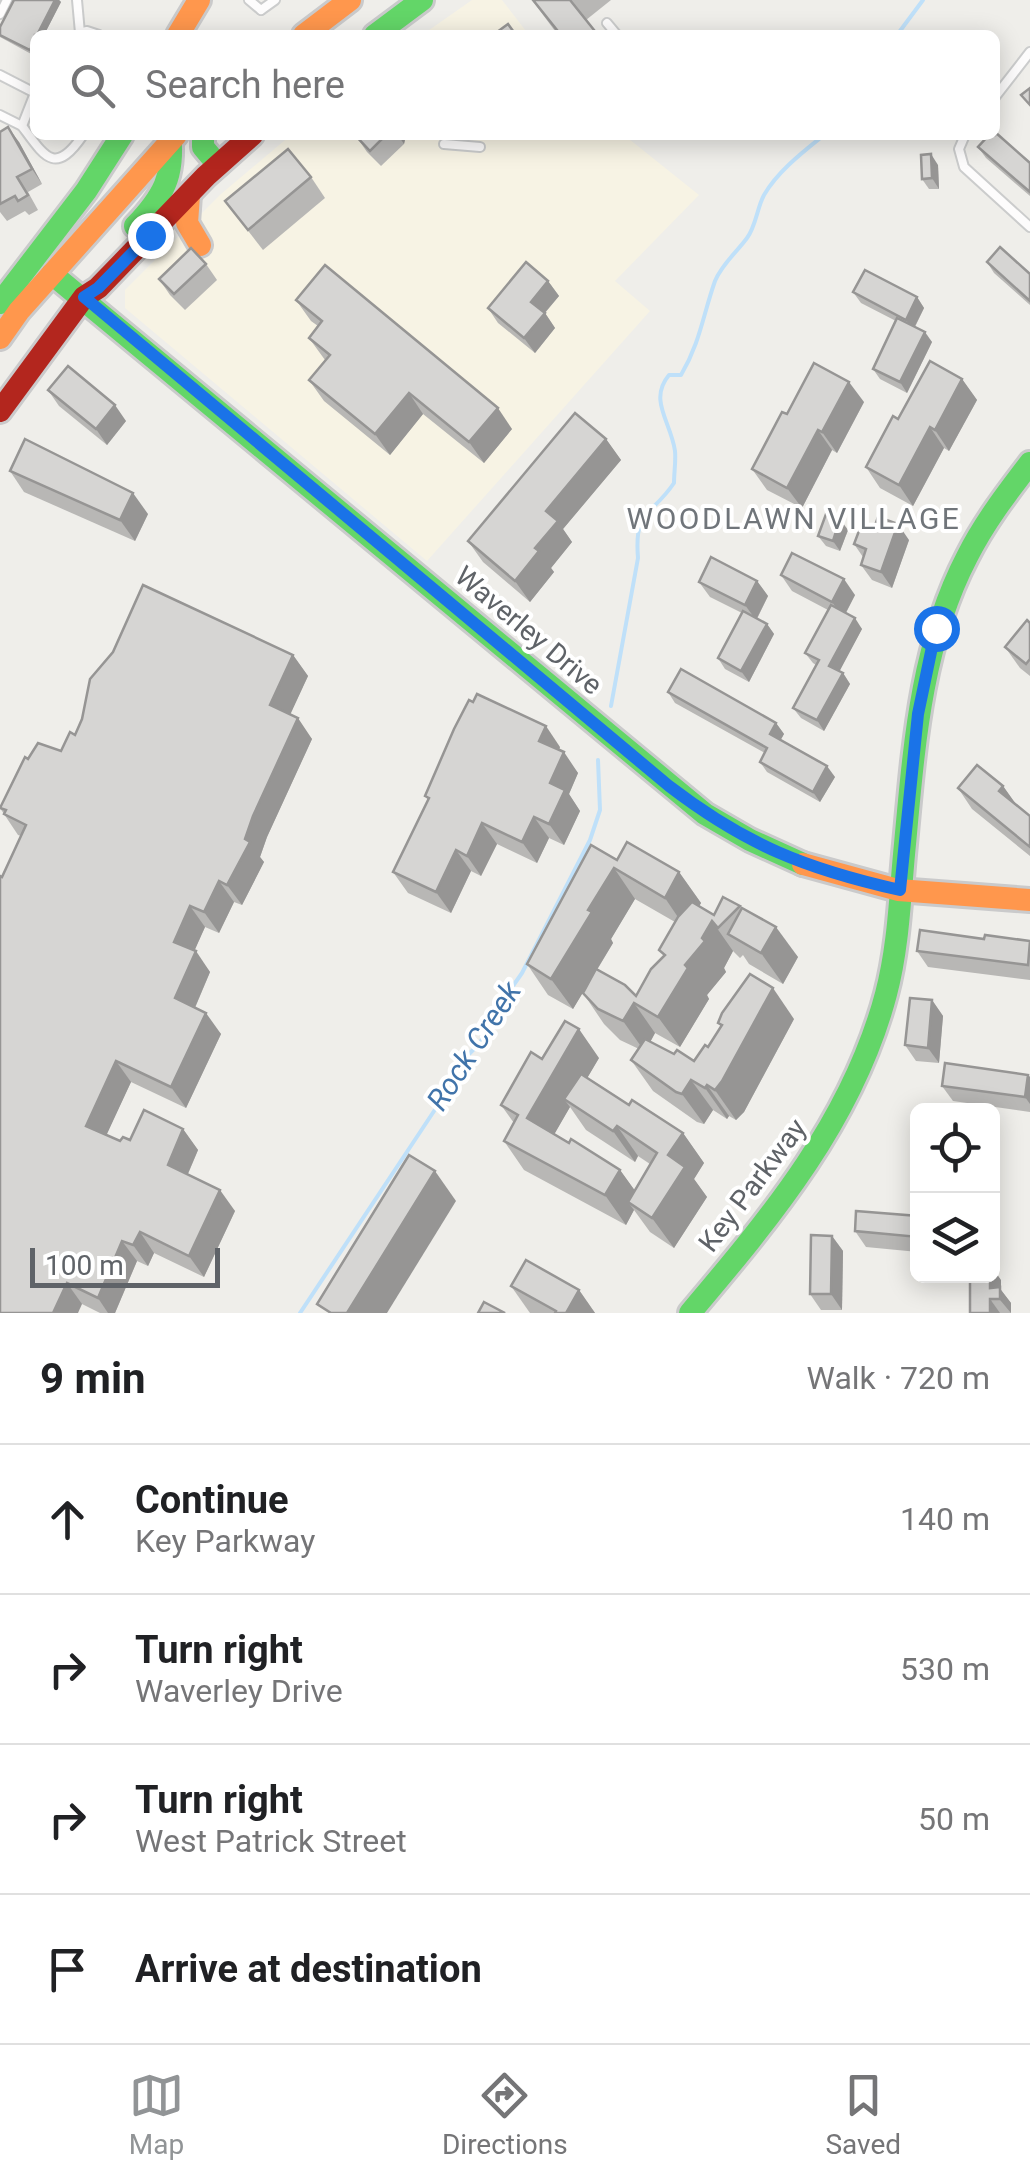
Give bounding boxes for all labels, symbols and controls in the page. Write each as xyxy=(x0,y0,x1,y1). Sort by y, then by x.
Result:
search box xyxy=(30,30,1000,140)
icon: search xyxy=(65,58,120,113)
text: Search here xyxy=(145,63,345,107)
route end xyxy=(128,213,174,259)
district label: WOODLAWN VILLAGE xyxy=(627,501,961,536)
street label: Waverley Drive xyxy=(448,559,609,701)
route start xyxy=(914,606,960,652)
water label: Rock Creek xyxy=(419,974,529,1116)
map controls xyxy=(910,1103,1000,1283)
button: locate xyxy=(910,1103,1000,1193)
street label: Key Parkway xyxy=(692,1112,813,1258)
button: layers xyxy=(910,1193,1000,1283)
scale bar xyxy=(30,1243,220,1288)
text: 100 m xyxy=(45,1249,124,1282)
text: 9 min xyxy=(40,1354,146,1403)
text: Walk · 720 m xyxy=(807,1359,990,1397)
text: Continue xyxy=(135,1478,289,1522)
icon: ahead xyxy=(40,1492,95,1547)
text: 140 m xyxy=(900,1500,990,1538)
text: Key Parkway xyxy=(135,1522,315,1560)
text: Turn right xyxy=(135,1628,303,1672)
icon: right xyxy=(40,1642,95,1697)
text: 530 m xyxy=(900,1650,990,1688)
text: Waverley Drive xyxy=(135,1672,343,1710)
text: Turn right xyxy=(135,1778,303,1822)
icon: right xyxy=(40,1792,95,1847)
text: 50 m xyxy=(918,1800,990,1838)
text: West Patrick Street xyxy=(135,1822,407,1860)
icon: arrive xyxy=(40,1942,95,1997)
text: Arrive at destination xyxy=(135,1947,482,1991)
tab: Map xyxy=(129,2068,184,2161)
tab: Directions xyxy=(442,2068,568,2161)
tab: Saved xyxy=(825,2068,901,2161)

